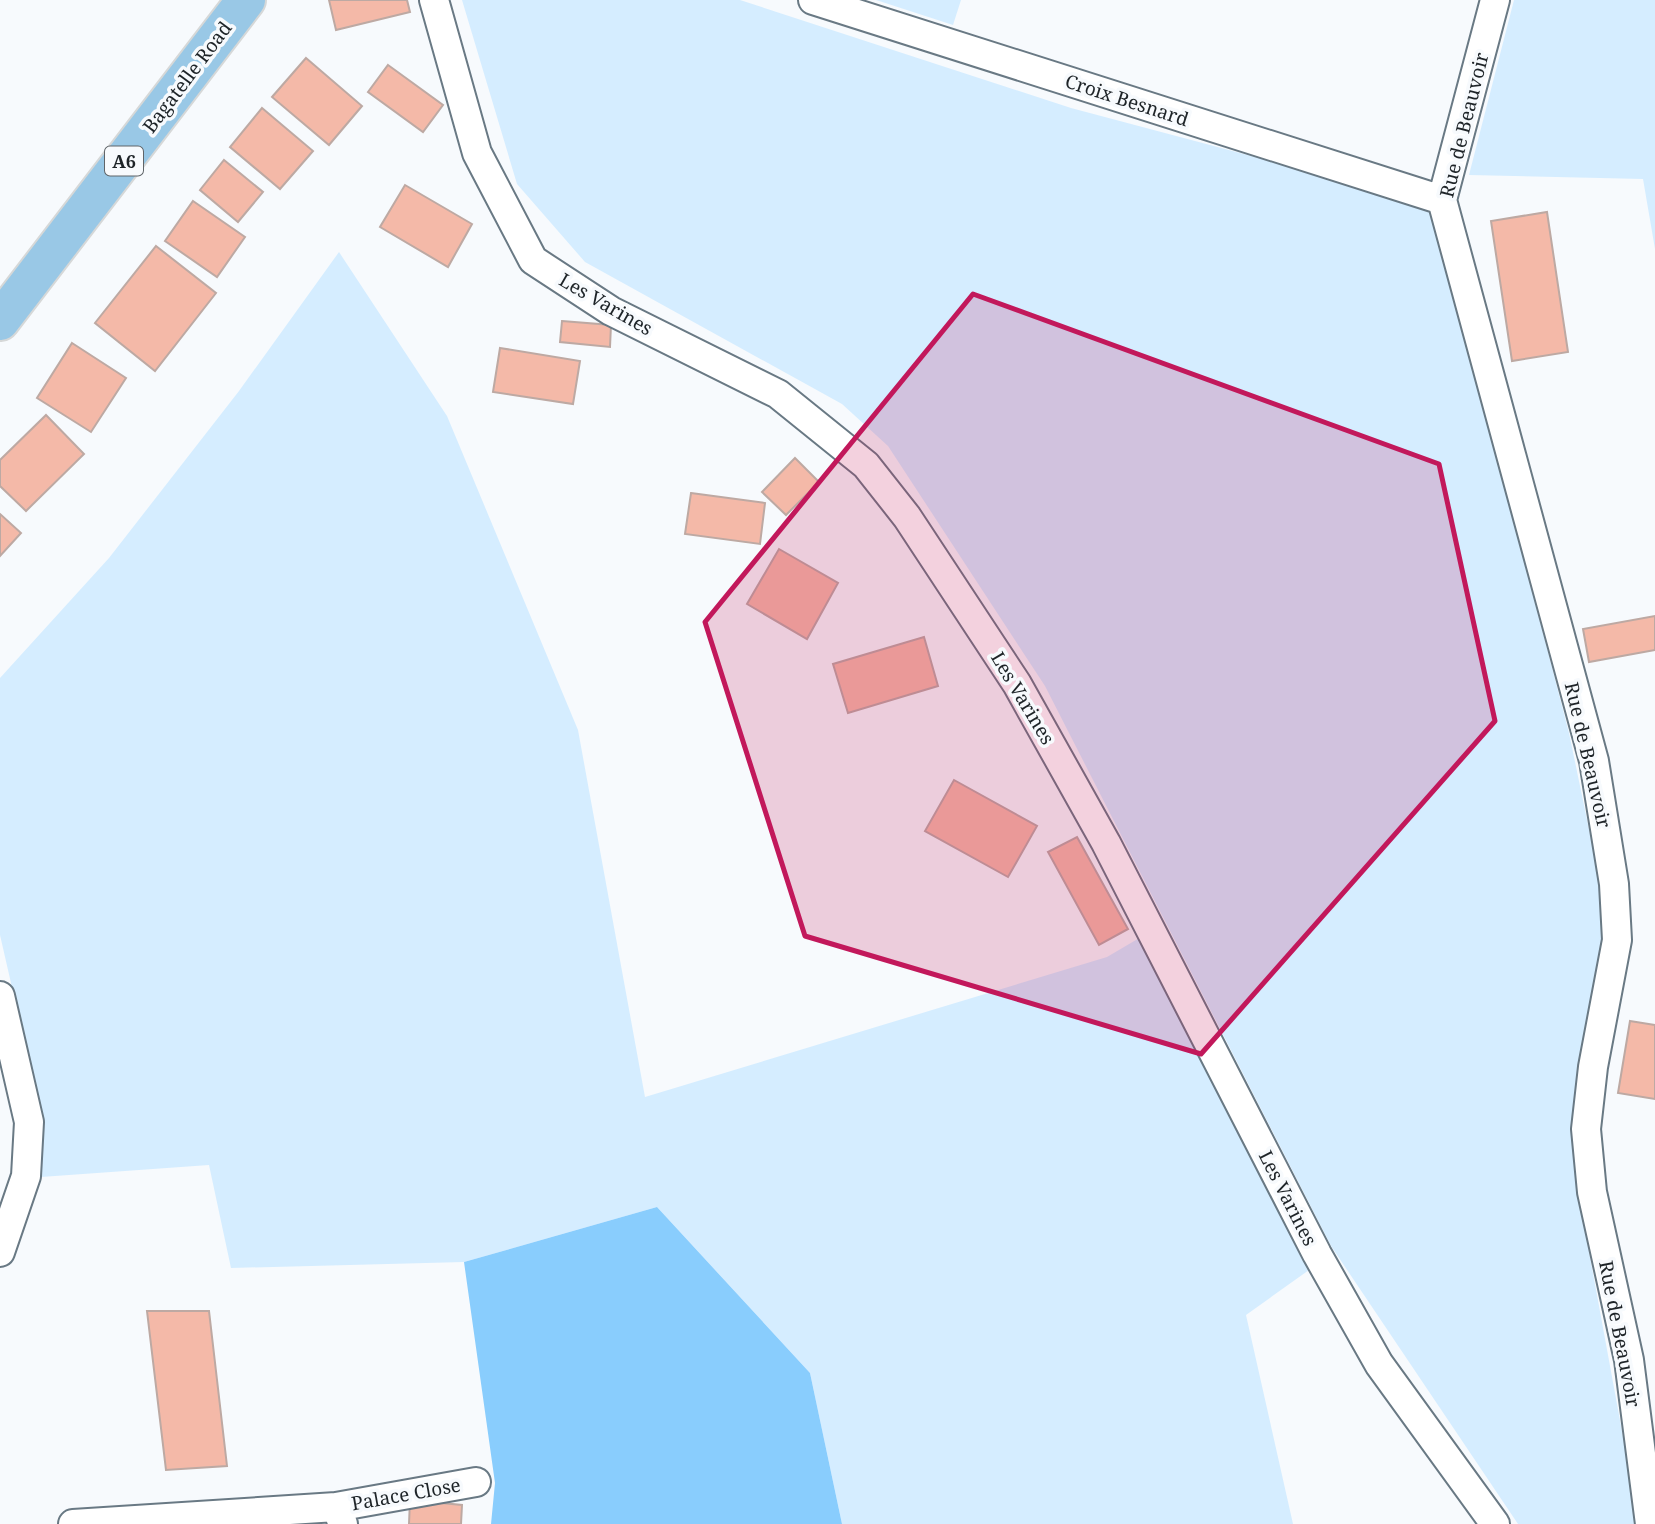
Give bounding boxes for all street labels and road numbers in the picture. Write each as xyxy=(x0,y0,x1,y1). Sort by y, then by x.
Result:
street label: Bagatelle Road xyxy=(136,16,238,138)
street label: Rue de Beauvoir xyxy=(1433,50,1495,200)
street label: Croix Besnard xyxy=(1062,68,1192,132)
road number: A6 xyxy=(105,146,143,176)
street label: Les Varines xyxy=(555,267,657,341)
street label: Les Varines xyxy=(985,647,1061,749)
street label: Rue de Beauvoir xyxy=(1559,680,1617,830)
street label: Les Varines xyxy=(1253,1146,1323,1250)
street label: Rue de Beauvoir xyxy=(1593,1259,1647,1410)
street label: Palace Close xyxy=(349,1472,463,1516)

